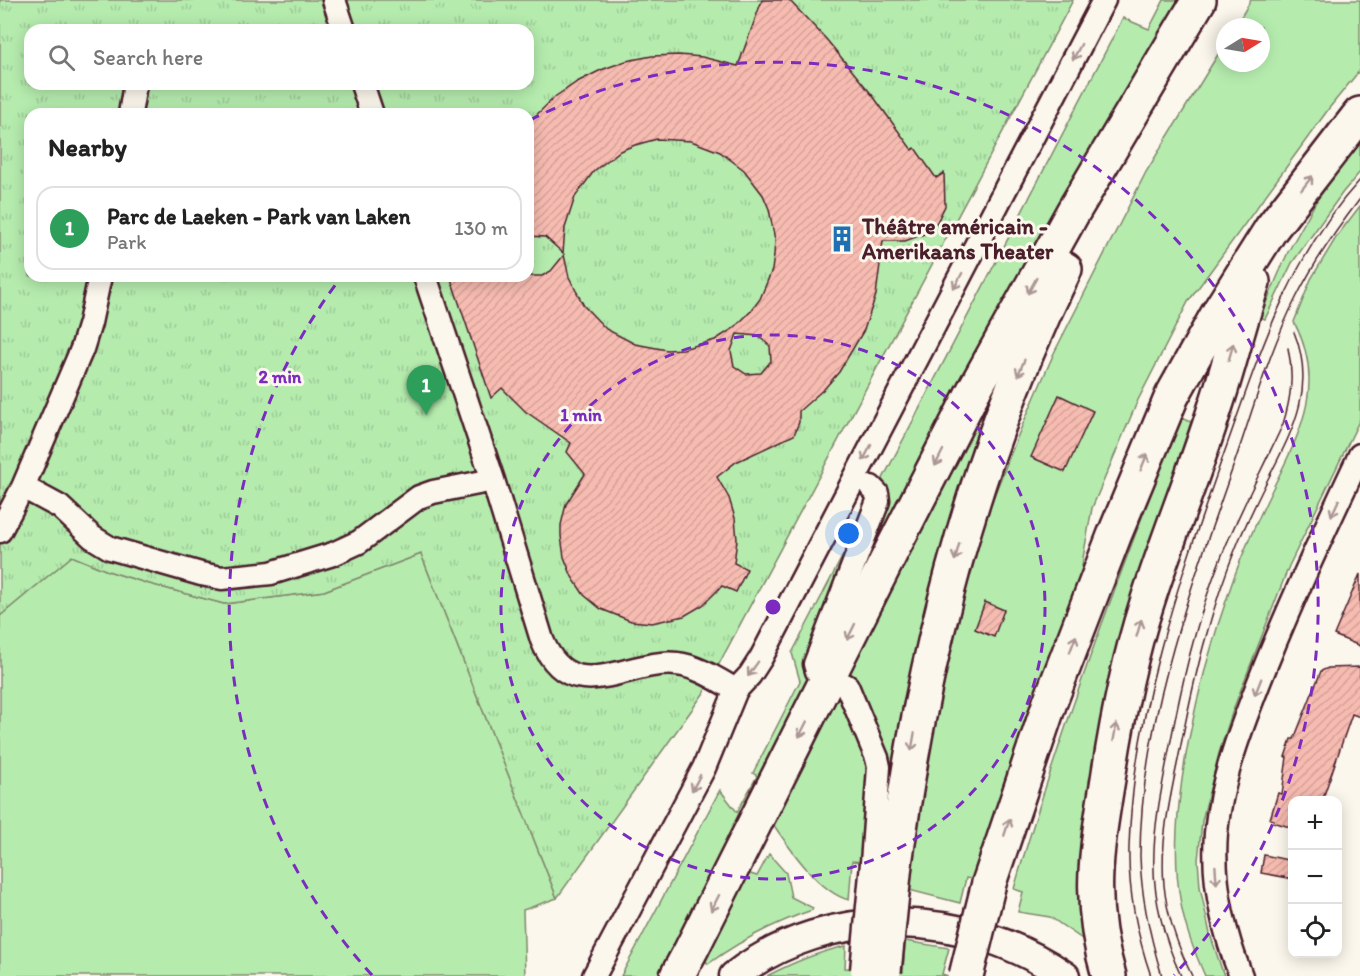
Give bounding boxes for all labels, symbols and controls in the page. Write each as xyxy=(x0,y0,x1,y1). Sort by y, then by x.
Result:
north arrow xyxy=(1216,18,1270,72)
search box xyxy=(24,24,534,90)
icon: search xyxy=(45,41,78,74)
one-way arrow xyxy=(1071,43,1083,60)
text: Search here xyxy=(93,44,203,71)
text: Nearby xyxy=(48,131,127,163)
one-way arrow xyxy=(1300,175,1313,191)
text: Parc de Laeken - Park van Laken xyxy=(107,203,410,230)
place label: Théâtre américain - Amerikaans Theater xyxy=(861,213,1054,265)
text: 1 xyxy=(65,216,74,240)
text: 130 m xyxy=(454,216,508,240)
building icon: Théâtre américain - Amerikaans Theater xyxy=(827,224,857,254)
text: Park xyxy=(107,230,146,254)
one-way arrow xyxy=(952,271,963,289)
one-way arrow xyxy=(1026,277,1038,294)
one-way arrow xyxy=(1226,343,1237,362)
one-way arrow xyxy=(1015,358,1026,377)
text: 2 min xyxy=(259,366,302,388)
pin: 1 xyxy=(406,366,446,415)
text: 1 min xyxy=(560,404,602,426)
one-way arrow xyxy=(861,444,873,462)
one-way arrow xyxy=(933,448,944,466)
one-way arrow xyxy=(1139,454,1150,472)
one-way arrow xyxy=(1328,498,1340,516)
your location xyxy=(834,519,863,548)
one-way arrow xyxy=(951,542,962,561)
centre of rings xyxy=(763,597,783,617)
one-way arrow xyxy=(1134,619,1146,638)
one-way arrow xyxy=(845,622,857,640)
one-way arrow xyxy=(1068,635,1079,654)
one-way arrow xyxy=(747,660,759,677)
one-way arrow xyxy=(1251,677,1262,695)
one-way arrow xyxy=(797,719,809,737)
one-way arrow xyxy=(1110,722,1121,742)
one-way arrow xyxy=(907,732,918,751)
one-way arrow xyxy=(690,774,701,792)
map controls xyxy=(1288,796,1342,958)
button: + xyxy=(1288,796,1342,850)
one-way arrow xyxy=(1002,818,1013,837)
button: − xyxy=(1288,850,1342,904)
one-way arrow xyxy=(1211,865,1222,885)
one-way arrow xyxy=(709,893,721,911)
button: locate xyxy=(1288,904,1342,958)

